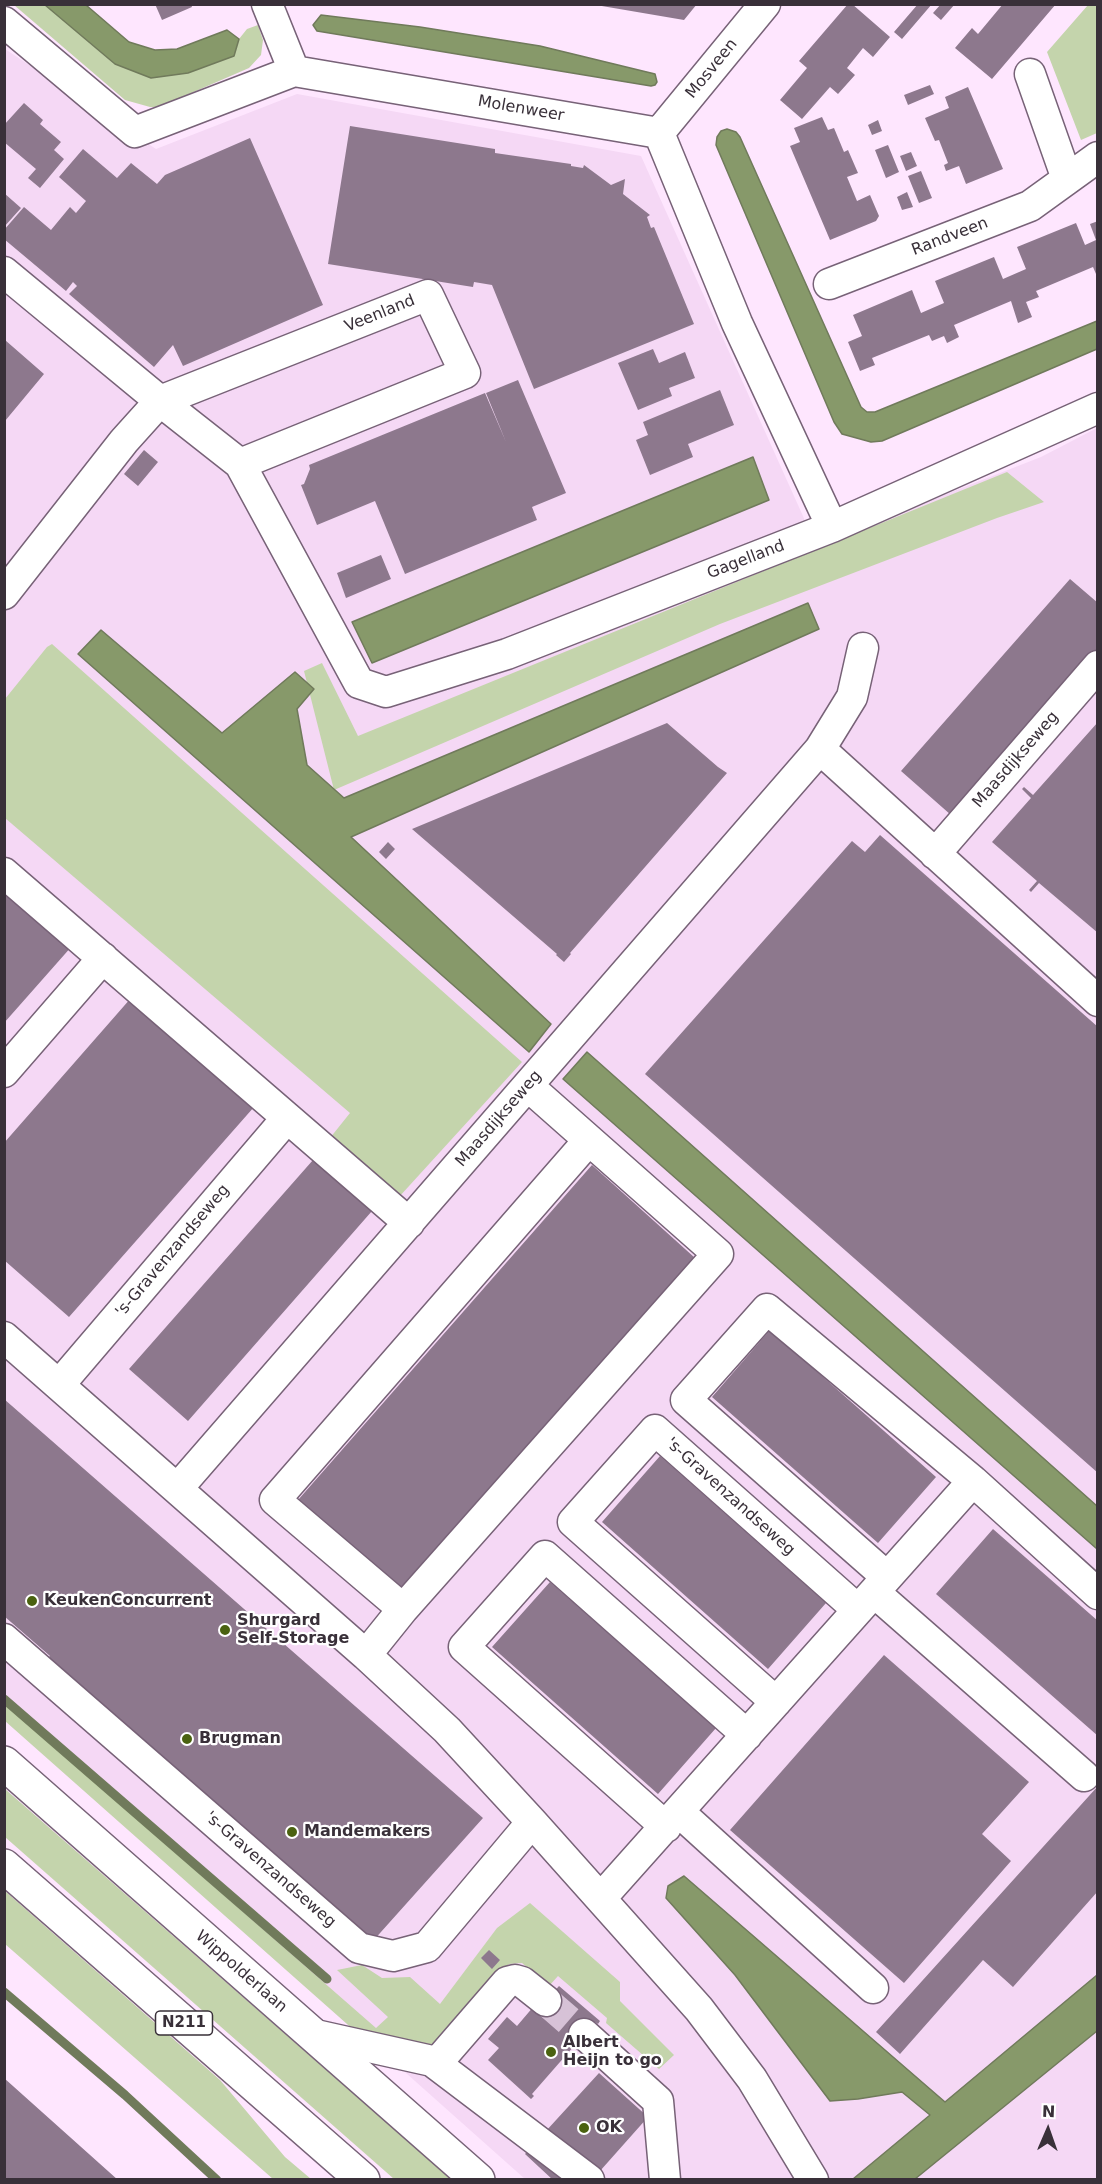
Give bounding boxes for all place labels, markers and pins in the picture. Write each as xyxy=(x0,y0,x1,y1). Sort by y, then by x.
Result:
place label: KeukenConcurrent xyxy=(44,1591,211,1611)
marker: KeukenConcurrent xyxy=(25,1594,39,1608)
place label: Shurgard Self-Storage xyxy=(237,1611,349,1649)
marker: Shurgard Self-Storage xyxy=(218,1623,232,1637)
place label: Brugman xyxy=(199,1729,281,1749)
marker: Brugman xyxy=(180,1732,194,1746)
place label: Mandemakers xyxy=(304,1822,430,1842)
marker: Mandemakers xyxy=(285,1825,299,1839)
place label: Albert Heijn to go xyxy=(563,2033,662,2071)
marker: Albert Heijn to go xyxy=(544,2045,558,2059)
place label: OK xyxy=(596,2118,622,2138)
marker: OK xyxy=(577,2121,591,2135)

